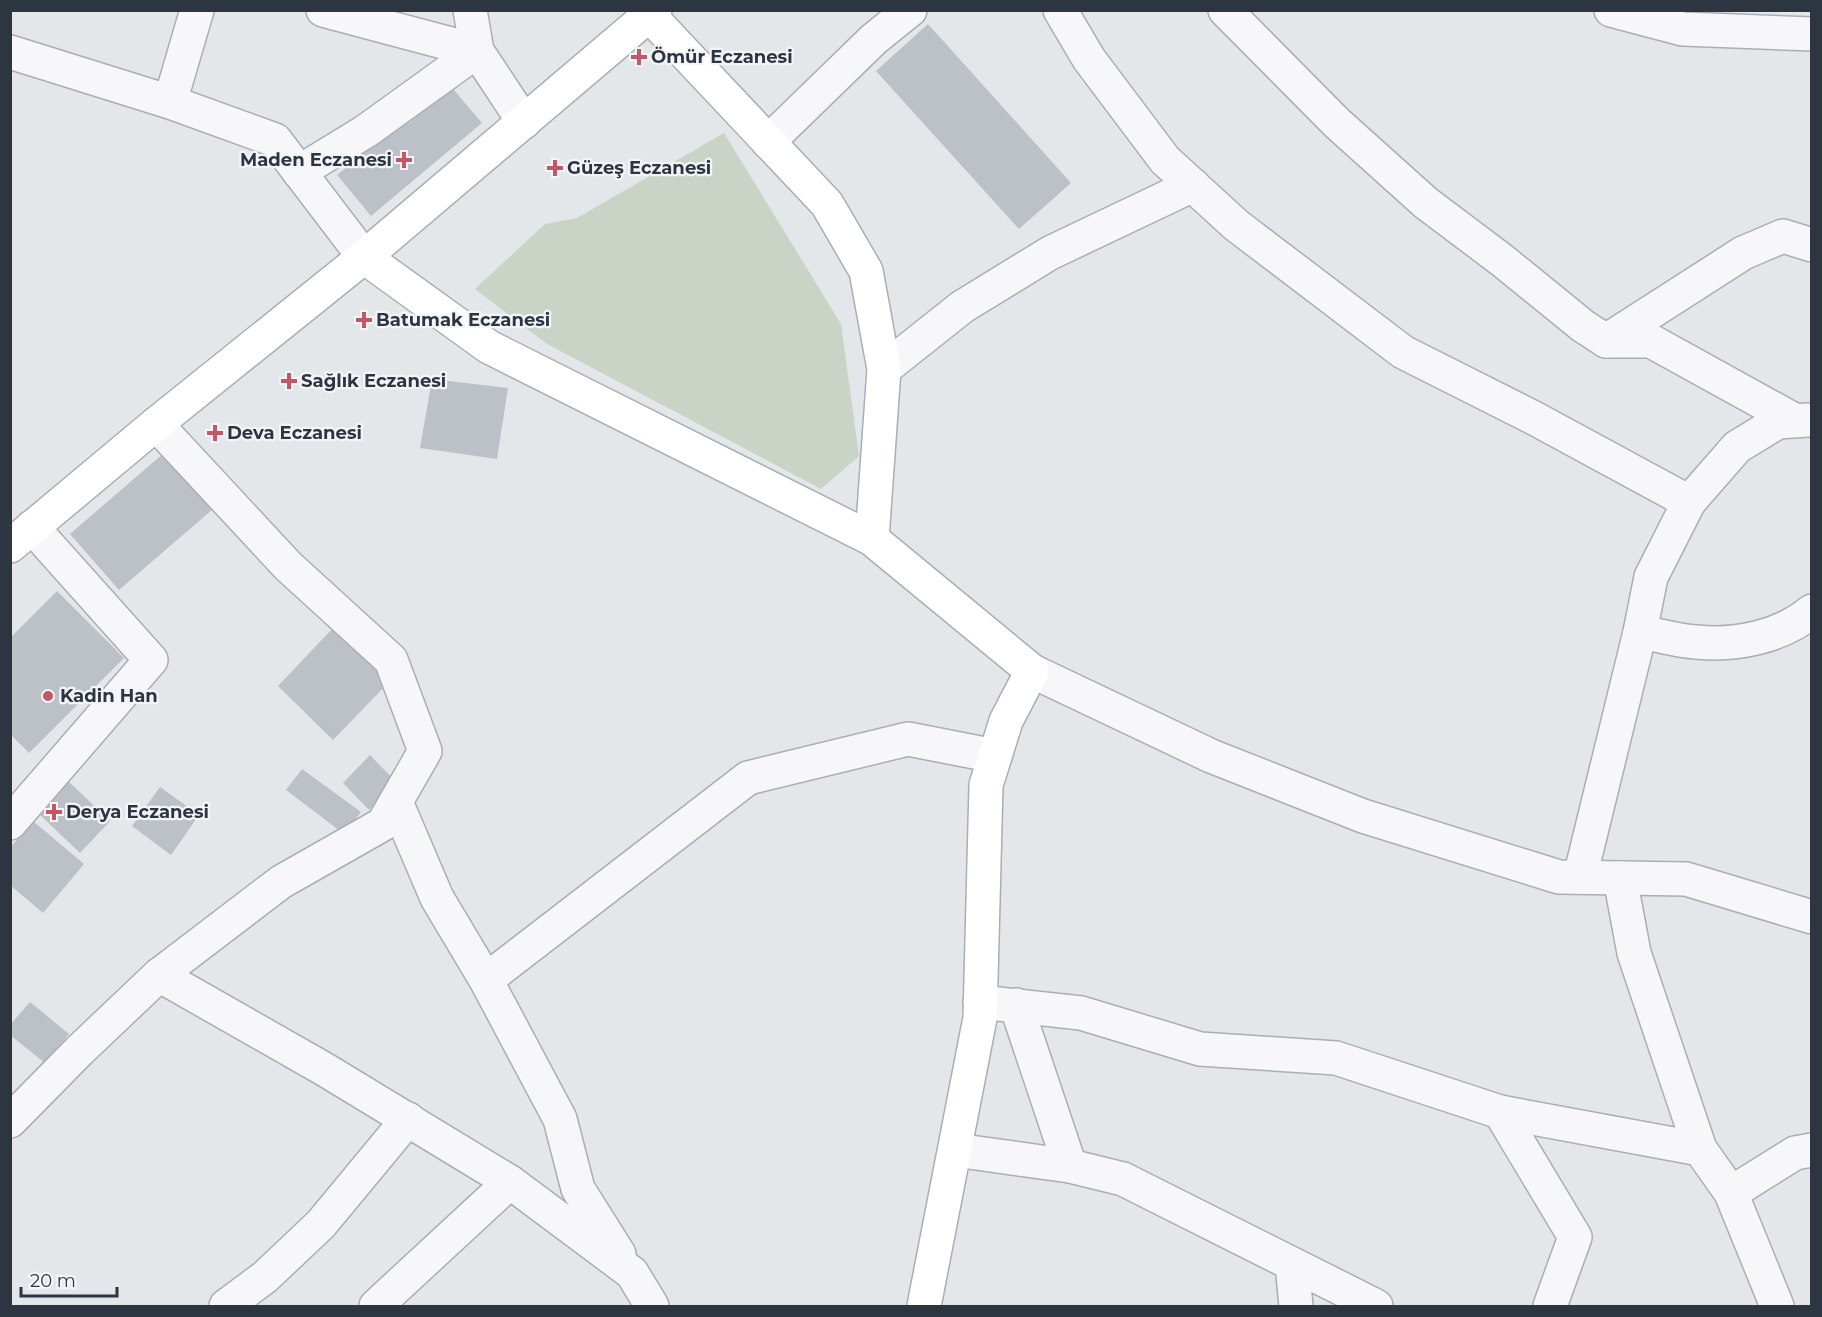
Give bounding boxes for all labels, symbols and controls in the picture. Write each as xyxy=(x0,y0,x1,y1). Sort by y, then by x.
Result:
place label: Ömür Eczanesi xyxy=(651,46,793,68)
marker: Ömür Eczanesi xyxy=(632,50,646,64)
place label: Maden Eczanesi xyxy=(240,149,392,171)
marker: Maden Eczanesi xyxy=(397,153,411,167)
place label: Güzeş Eczanesi xyxy=(567,157,711,179)
marker: Güzeş Eczanesi xyxy=(548,161,562,175)
place label: Batumak Eczanesi xyxy=(376,309,550,331)
marker: Batumak Eczanesi xyxy=(357,313,371,327)
place label: Sağlık Eczanesi xyxy=(301,370,446,392)
marker: Sağlık Eczanesi xyxy=(282,374,296,388)
place label: Deva Eczanesi xyxy=(227,422,362,444)
marker: Deva Eczanesi xyxy=(208,426,222,440)
place label: Kadin Han xyxy=(60,685,158,707)
marker: Kadin Han xyxy=(41,689,55,703)
place label: Derya Eczanesi xyxy=(66,801,209,823)
marker: Derya Eczanesi xyxy=(47,805,61,819)
scale bar xyxy=(21,1260,117,1298)
text: 20 m xyxy=(30,1270,76,1292)

